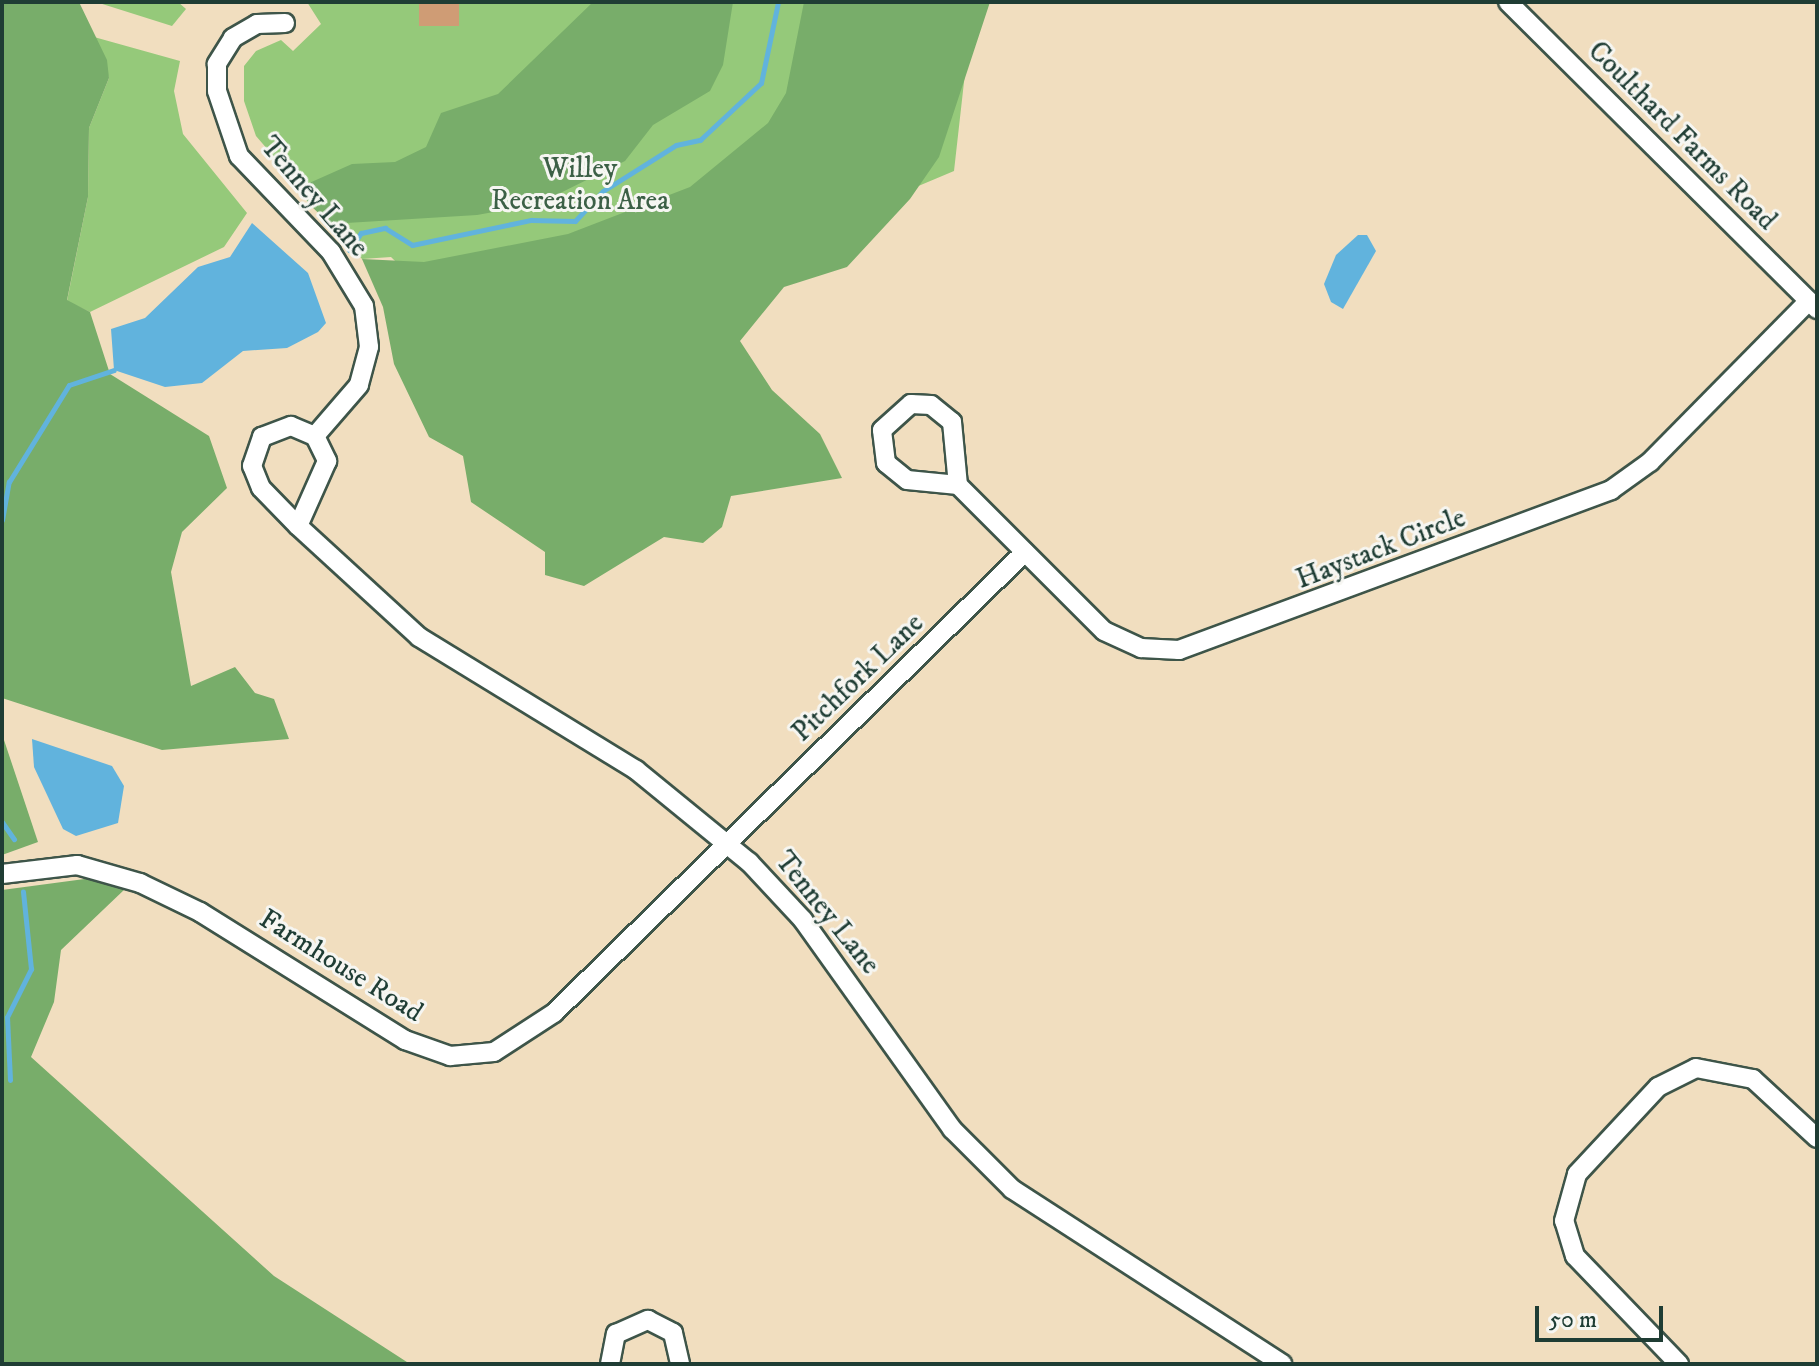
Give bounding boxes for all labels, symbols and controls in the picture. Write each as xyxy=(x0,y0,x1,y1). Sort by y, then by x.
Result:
street label: Coulthard Farms Road xyxy=(1581,35,1783,237)
street label: Tenney Lane xyxy=(253,130,375,264)
park label: Willey Recreation Area xyxy=(491,152,669,218)
street label: Haystack Circle xyxy=(1292,501,1470,597)
street label: Pitchfork Lane xyxy=(785,607,931,749)
street label: Tenney Lane xyxy=(767,845,887,981)
street label: Farmhouse Road xyxy=(253,902,429,1030)
scale bar xyxy=(1539,1290,1667,1340)
text: 50 m xyxy=(1549,1305,1597,1335)

